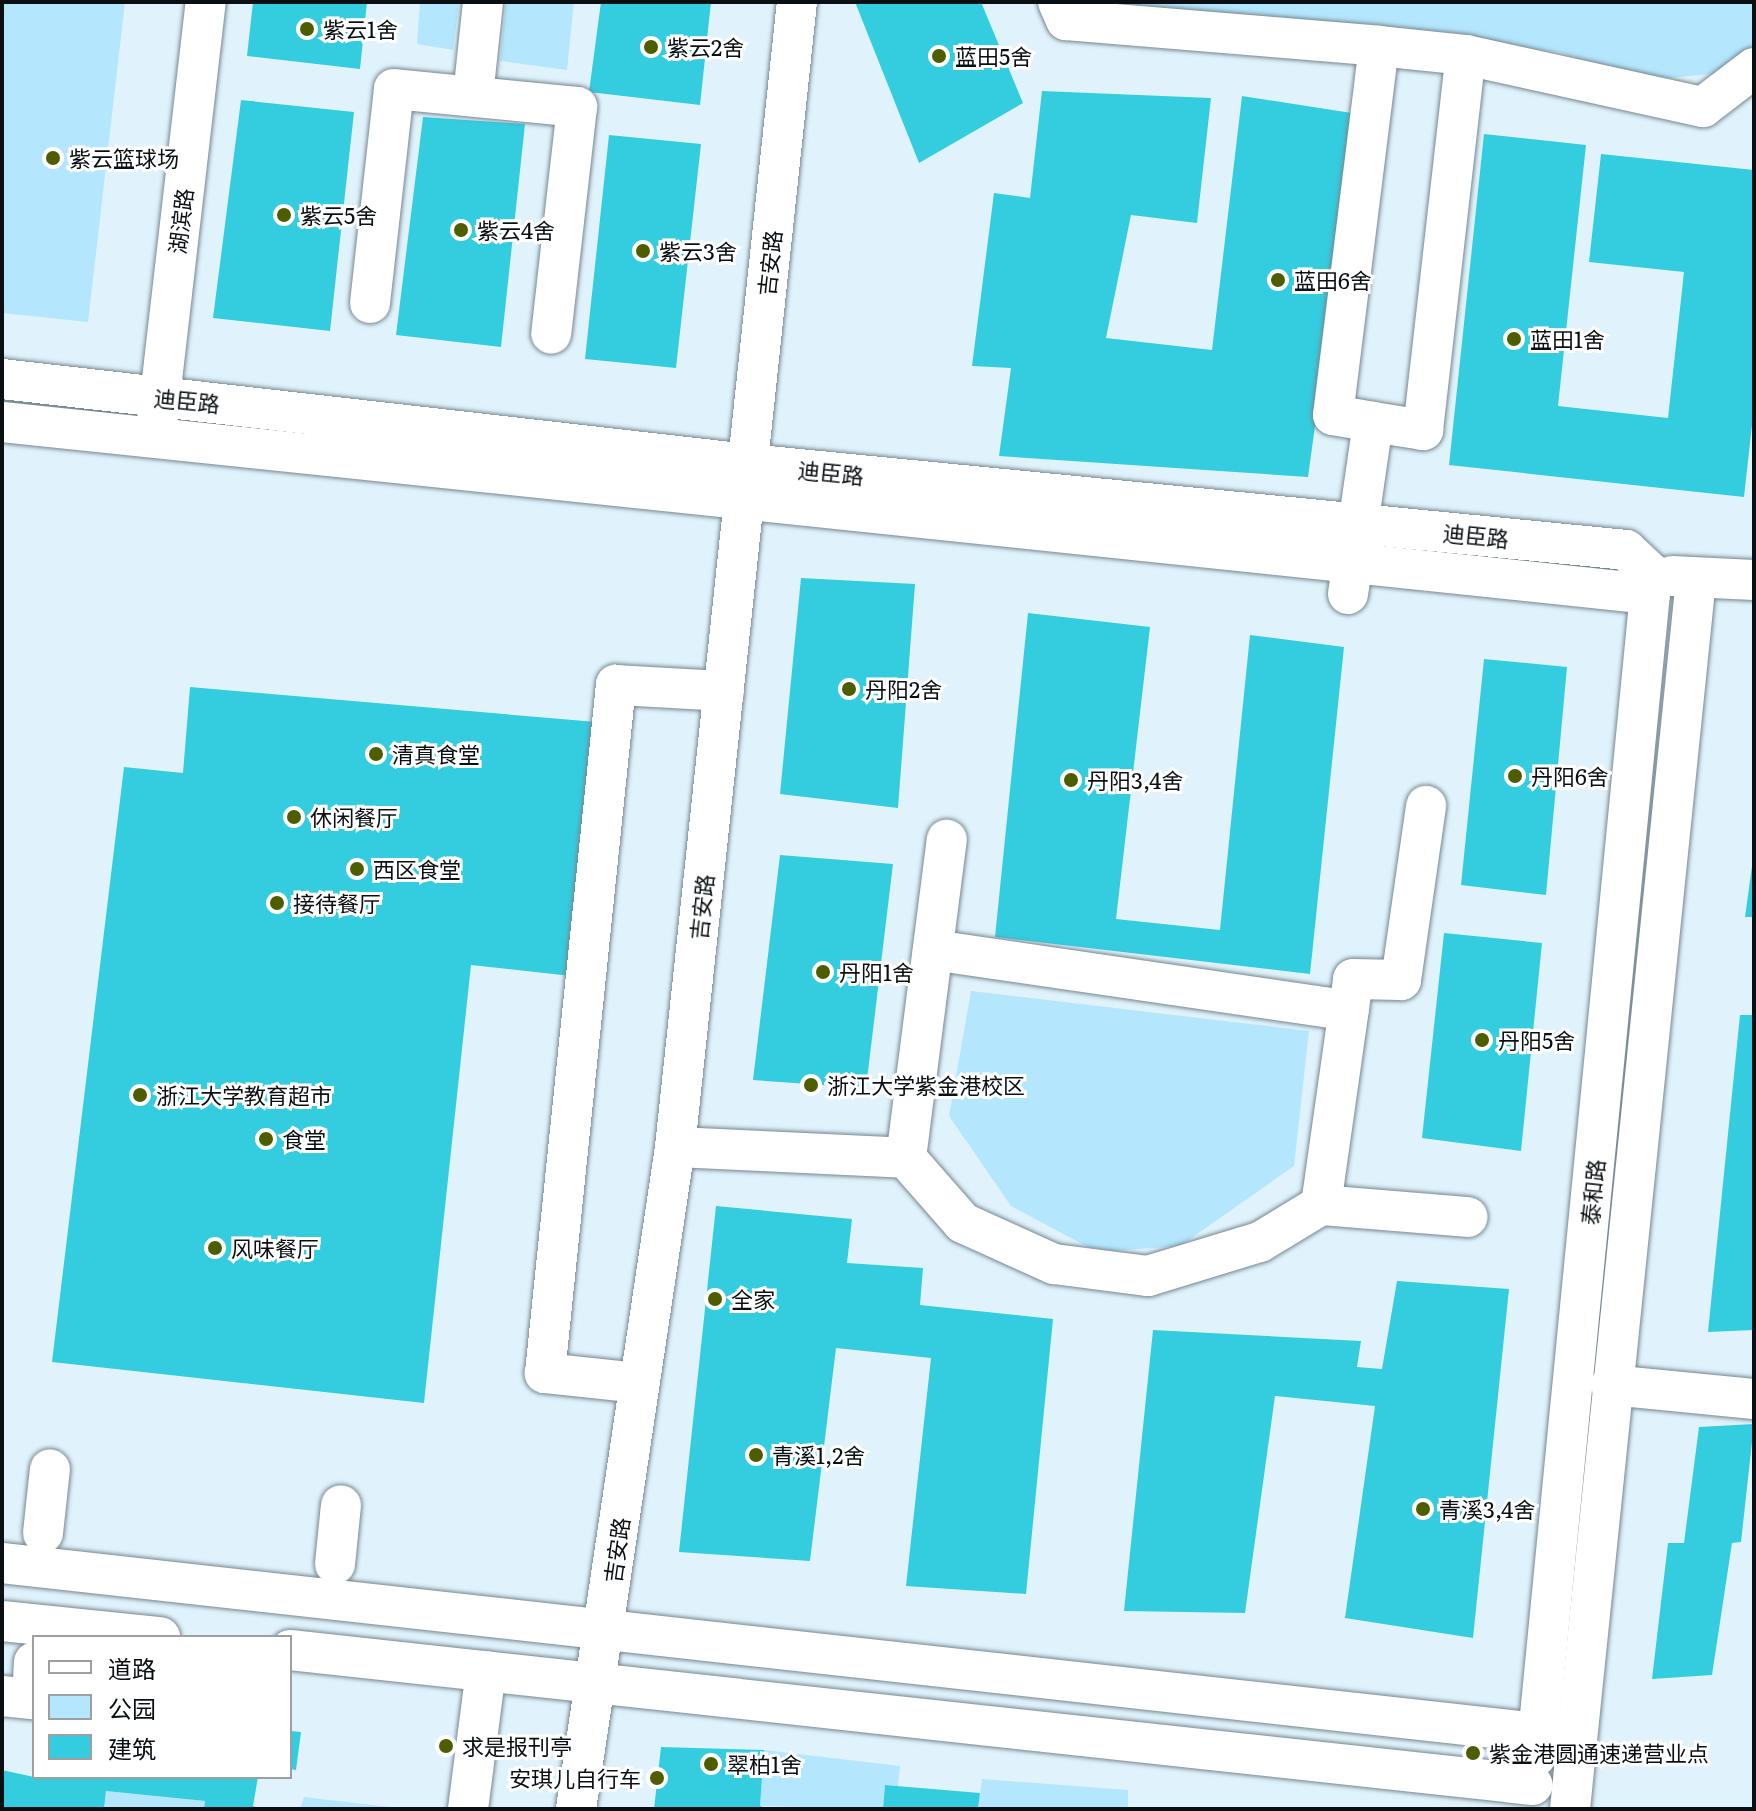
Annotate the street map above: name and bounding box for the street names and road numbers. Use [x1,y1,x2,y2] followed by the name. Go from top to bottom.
[163,187,197,255] street label: 湖滨路
[752,229,786,297] street label: 吉安路
[153,383,221,417] street label: 迪臣路
[797,455,865,489] street label: 迪臣路
[1442,518,1510,552] street label: 迪臣路
[684,873,718,941] street label: 吉安路
[1575,1158,1609,1226] street label: 泰和路
[598,1515,634,1585] street label: 吉安路

